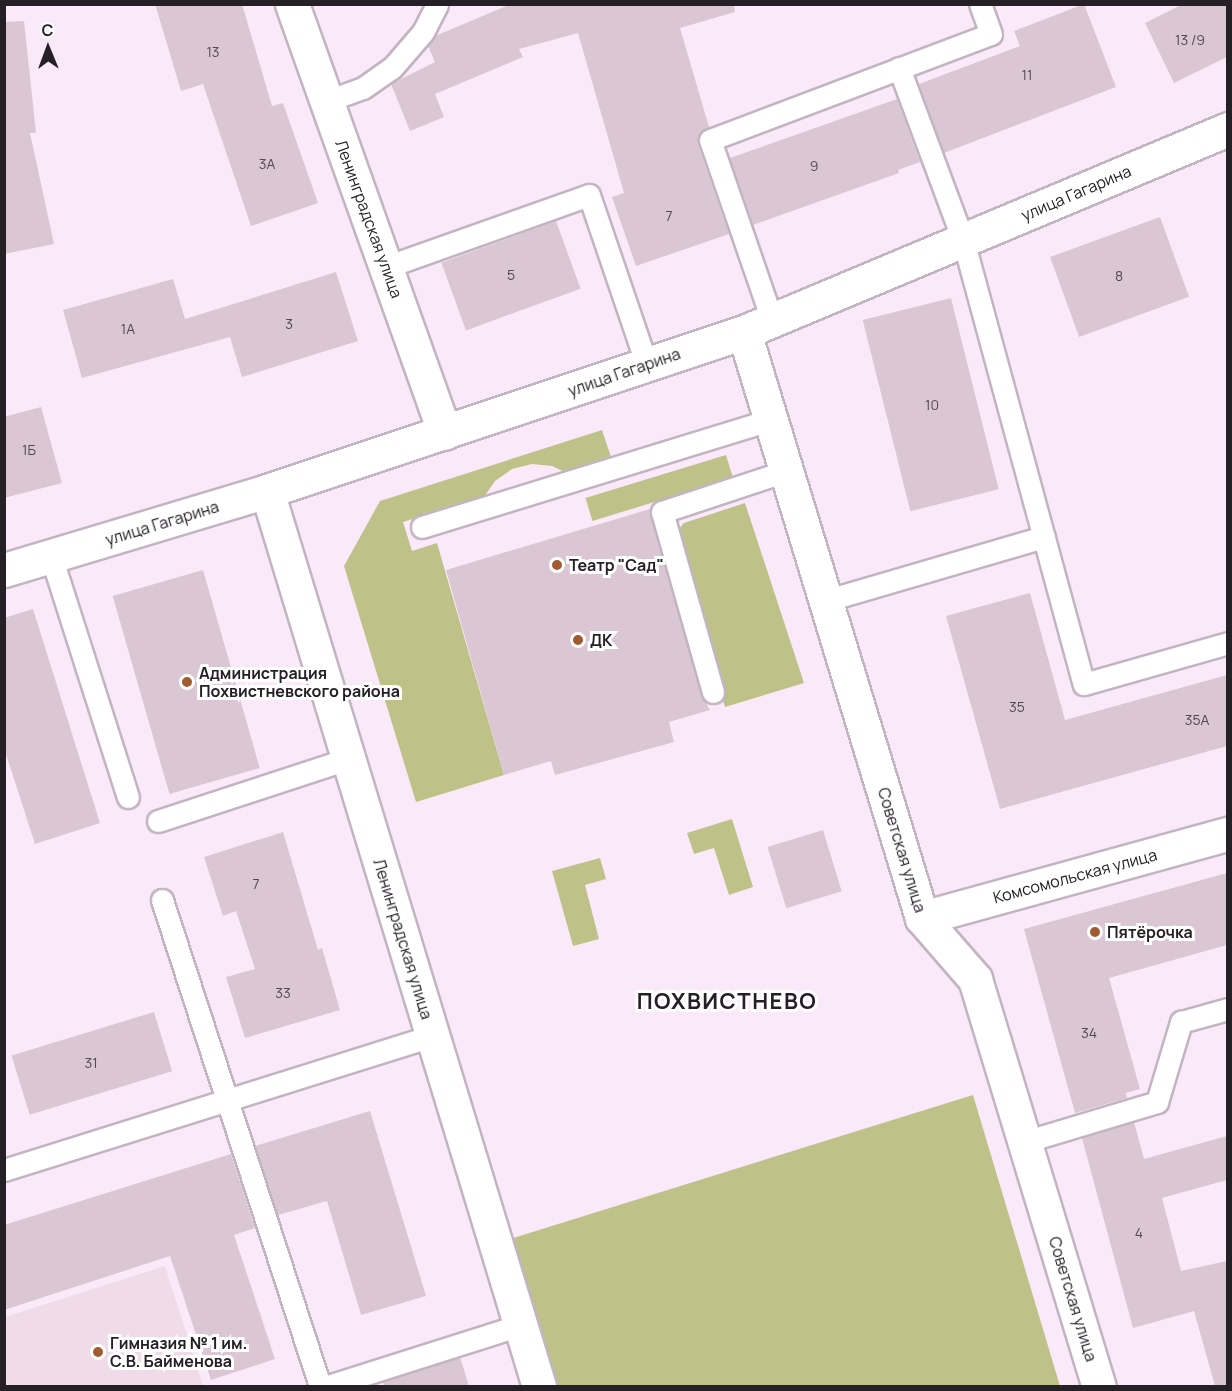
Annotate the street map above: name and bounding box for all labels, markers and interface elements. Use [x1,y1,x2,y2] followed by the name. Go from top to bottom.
[18,18,78,78] north arrow
[42,19,54,41] text: С
[1175,32,1205,48] house number: 13 /9
[206,44,220,60] house number: 13
[1022,67,1032,83] house number: 11
[331,137,407,301] street label: Ленинградская улица
[259,156,275,172] house number: 3А
[810,158,818,174] house number: 9
[1018,161,1134,225] street label: улица Гагарина
[665,208,673,224] house number: 7
[507,267,515,283] house number: 5
[1115,268,1123,284] house number: 8
[285,316,293,332] house number: 3
[121,321,135,337] house number: 1А
[565,344,683,400] street label: улица Гагарина
[925,397,939,413] house number: 10
[22,442,36,458] house number: 1Б
[103,497,221,549] street label: улица Гагарина
[569,555,664,575] place label: Театр "Сад"
[550,558,564,572] marker: Театр "Сад"
[590,630,612,650] place label: ДК
[571,633,585,647] marker: ДК
[199,663,400,701] place label: Администрация Похвистневского района
[180,675,194,689] marker: Администрация Похвистневского района
[1009,699,1025,715] house number: 35
[1185,712,1209,728] house number: 35А
[874,785,930,915] street label: Советская улица
[991,845,1159,907] street label: Комсомольская улица
[369,856,437,1022] street label: Ленинградская улица
[252,876,260,892] house number: 7
[1107,922,1193,942] place label: Пятёрочка
[1088,925,1102,939] marker: Пятёрочка
[275,985,291,1001] house number: 33
[637,989,817,1015] district label: ПОХВИСТНЕВО
[1081,1025,1097,1041] house number: 34
[84,1055,98,1071] house number: 31
[1135,1225,1143,1241] house number: 4
[1045,1234,1101,1364] street label: Советская улица
[110,1333,247,1371] place label: Гимназия № 1 им. С.В. Байменова
[91,1345,105,1359] marker: Гимназия № 1 им. С.В. Байменова

